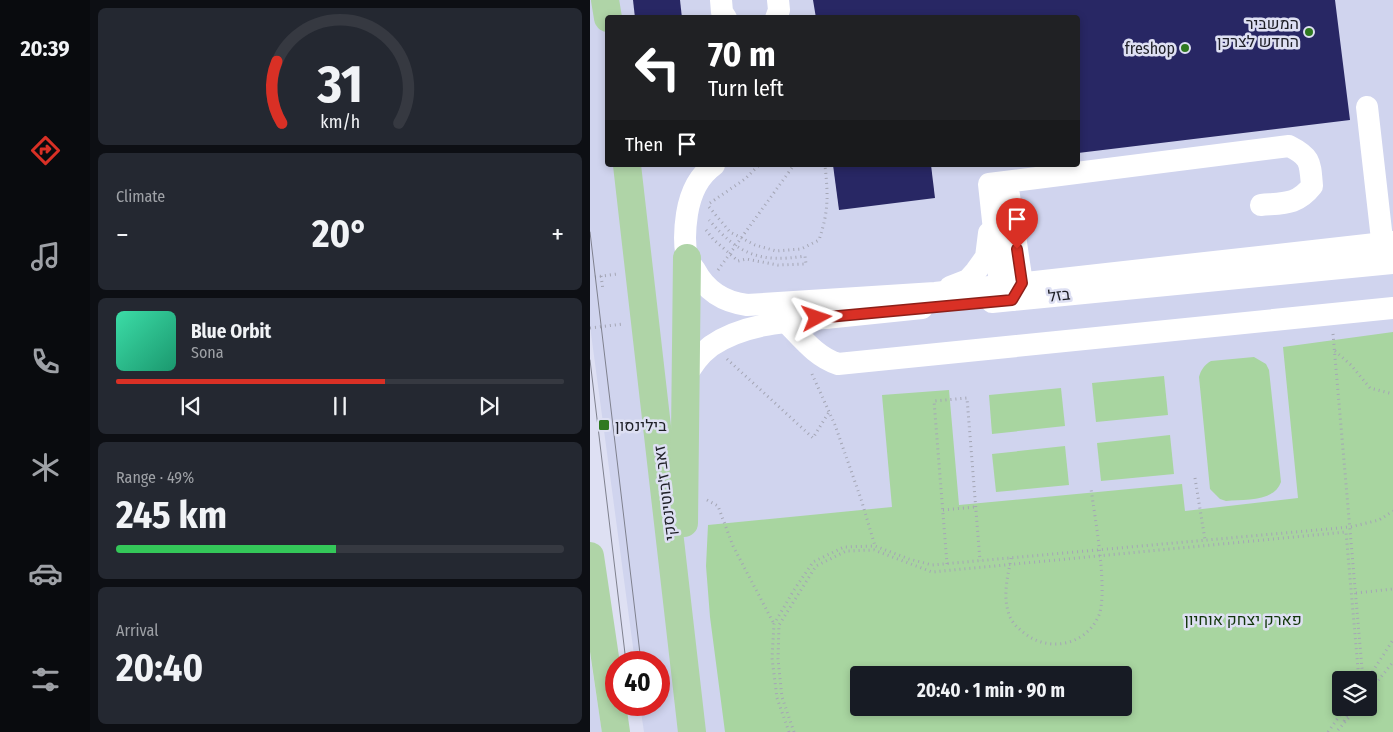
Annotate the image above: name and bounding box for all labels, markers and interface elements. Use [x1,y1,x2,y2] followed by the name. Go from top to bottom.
[1217,14,1299,51] place label: המשביר החדש לצרכן
[1303,26,1315,38] marker: המשביר החדש לצרכן
[708,33,776,75] text: 70 m
[20,35,70,62] text: 20:39
[625,35,690,100] icon: left
[1125,39,1175,58] place label: freshop
[1179,42,1191,54] marker: freshop
[316,53,363,116] text: 31
[708,75,784,102] text: Turn left
[320,111,360,133] text: km/h
[673,130,701,158] icon: arrive
[28,133,63,168] icon: directions
[625,133,663,156] text: Then
[116,187,165,206] text: Climate
[996,198,1038,249] pin
[1003,205,1031,233] icon: arrive
[312,211,368,257] text: 20°
[116,218,129,251] text: −
[551,218,564,251] text: +
[28,239,63,274] icon: music
[1047,284,1072,306] street label: בזל
[790,291,842,343] position arrow
[191,320,271,343] text: Blue Orbit
[191,343,224,362] text: Sona
[28,344,63,379] icon: phone
[177,392,205,420] icon: previous
[326,392,354,420] icon: pause
[475,392,503,420] icon: next
[615,416,667,435] place label: בילינסון
[597,418,611,432] marker: בילינסון
[650,444,680,542] street label: זאב ז'בוטינסקי
[28,450,63,485] icon: climate
[116,468,194,487] text: Range · 49%
[116,492,227,538] text: 245 km
[28,556,63,591] icon: car
[1184,610,1302,629] park label: פארק יצחק אוחיון
[116,621,158,640] text: Arrival
[116,645,203,691] text: 20:40
[605,651,670,716] speed limit sign: 40
[28,662,63,697] icon: filters
[1332,671,1377,716] map controls
[1332,671,1377,716] button: layers
[917,679,1065,702] text: 20:40 · 1 min · 90 m

